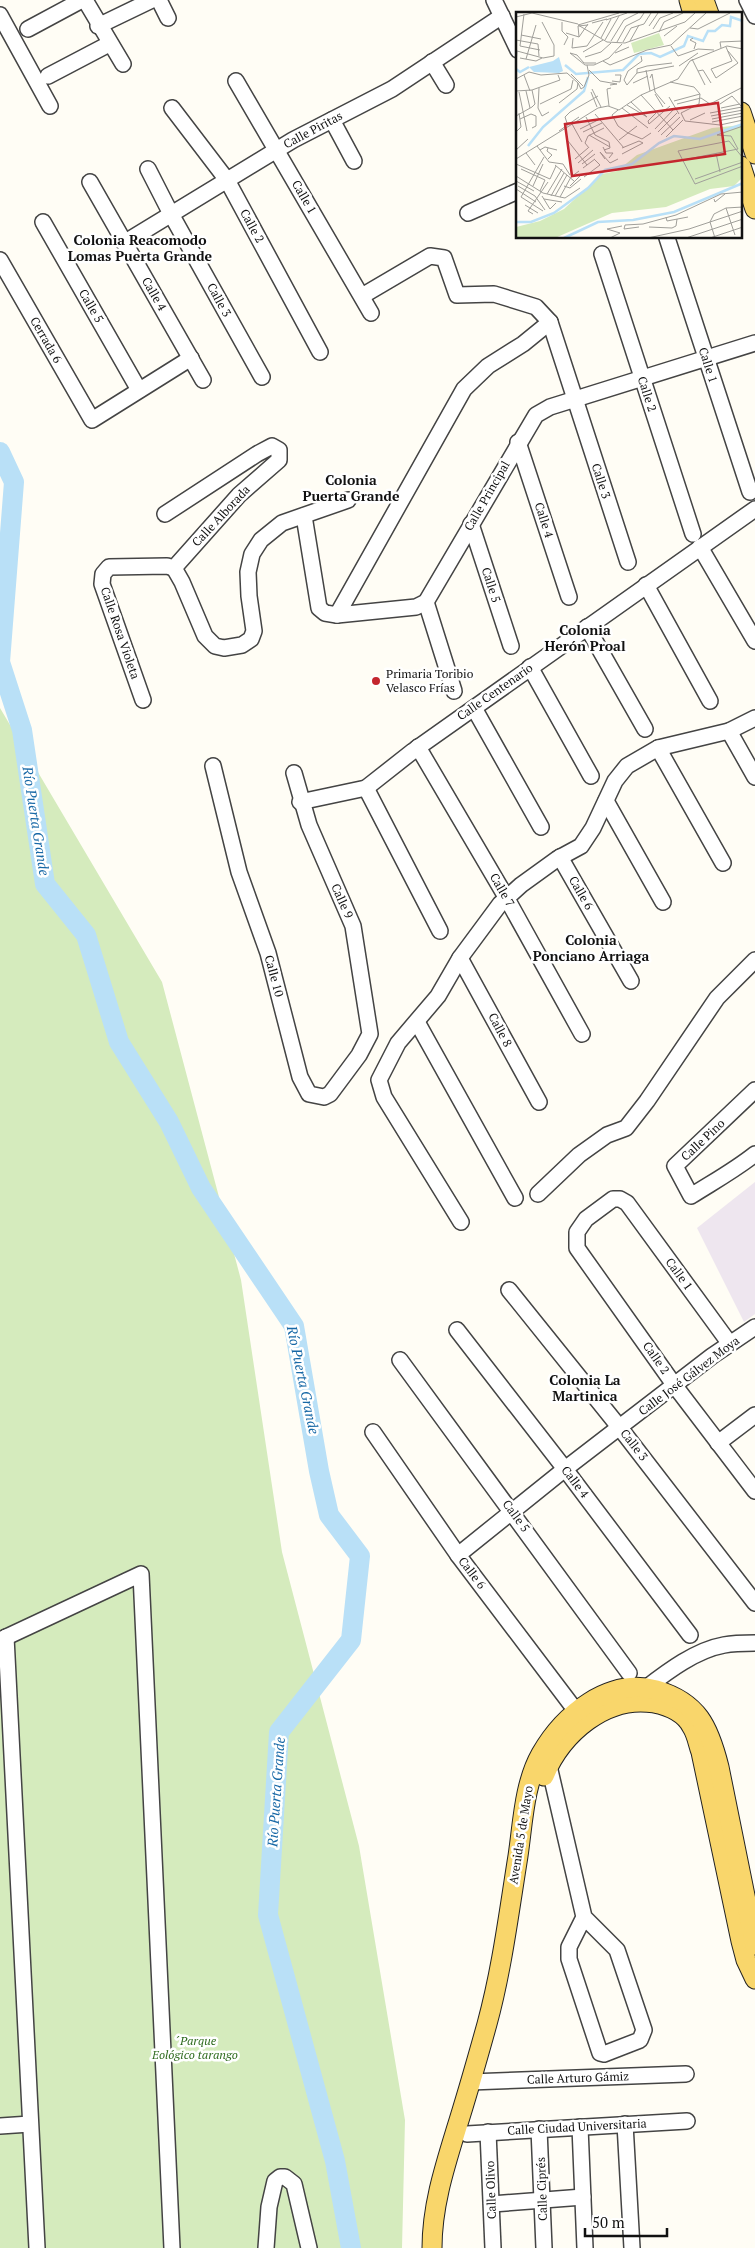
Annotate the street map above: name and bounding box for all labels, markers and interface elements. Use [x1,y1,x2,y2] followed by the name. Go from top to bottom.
[516,12,742,239] inset map
[281,108,345,151] street label: Calle Piritas
[289,177,320,216] street label: Calle 1
[237,206,268,245] street label: Calle 2
[68,230,213,265] district label: Colonia Reacomodo Lomas Puerta Grande
[139,274,170,314] street label: Calle 4
[204,280,235,319] street label: Calle 3
[76,286,107,325] street label: Calle 5
[27,314,66,366] street label: Cerrada 6
[696,345,721,384] street label: Calle 1
[635,374,660,413] street label: Calle 2
[461,458,513,533] street label: Calle Principal
[589,461,614,500] street label: Calle 3
[303,470,400,505] district label: Colonia Puerta Grande
[189,482,253,549] street label: Calle Alborada
[532,500,557,540] street label: Calle 4
[479,565,504,604] street label: Calle 5
[98,585,143,681] street label: Calle Rosa Violeta
[544,620,626,655] district label: Colonia Herón Proal
[454,660,536,723] street label: Calle Centenario
[386,666,474,695] place label: Primaria Toribio Velasco Frías
[370,675,382,687] marker: Primaria Toribio Velasco Frías
[18,764,55,878] water label: Río Puerta Grande
[487,870,518,909] street label: Calle 7
[566,873,597,913] street label: Calle 6
[328,881,357,920] street label: Calle 9
[533,930,649,965] district label: Colonia Ponciano Arriaga
[262,953,287,998] street label: Calle 10
[485,1010,516,1049] street label: Calle 8
[678,1115,728,1164] street label: Calle Pino
[663,1255,696,1293] street label: Calle 1
[283,1323,324,1436] water label: Río Puerta Grande
[635,1333,742,1418] street label: Calle José Gálvez Moya
[640,1339,673,1377] street label: Calle 2
[549,1370,621,1405] district label: Colonia La Martinica
[617,1426,652,1464] street label: Calle 3
[558,1463,593,1501] street label: Calle 4
[500,1497,533,1535] street label: Calle 5
[455,1554,490,1592] street label: Calle 6
[262,1736,289,1849] water label: Río Puerta Grande
[505,1784,536,1885] street label: Avenida 5 de Mayo
[151,2033,238,2062] park label: ´Parque Eológico tarango
[527,2068,629,2087] street label: Calle Arturo Gámiz
[507,2115,647,2138] street label: Calle Ciudad Universitaria
[533,2157,550,2221] street label: Calle Ciprés
[482,2160,499,2220] street label: Calle Olivo
[585,2206,668,2238] scale bar
[592,2212,625,2232] text: 50 m

